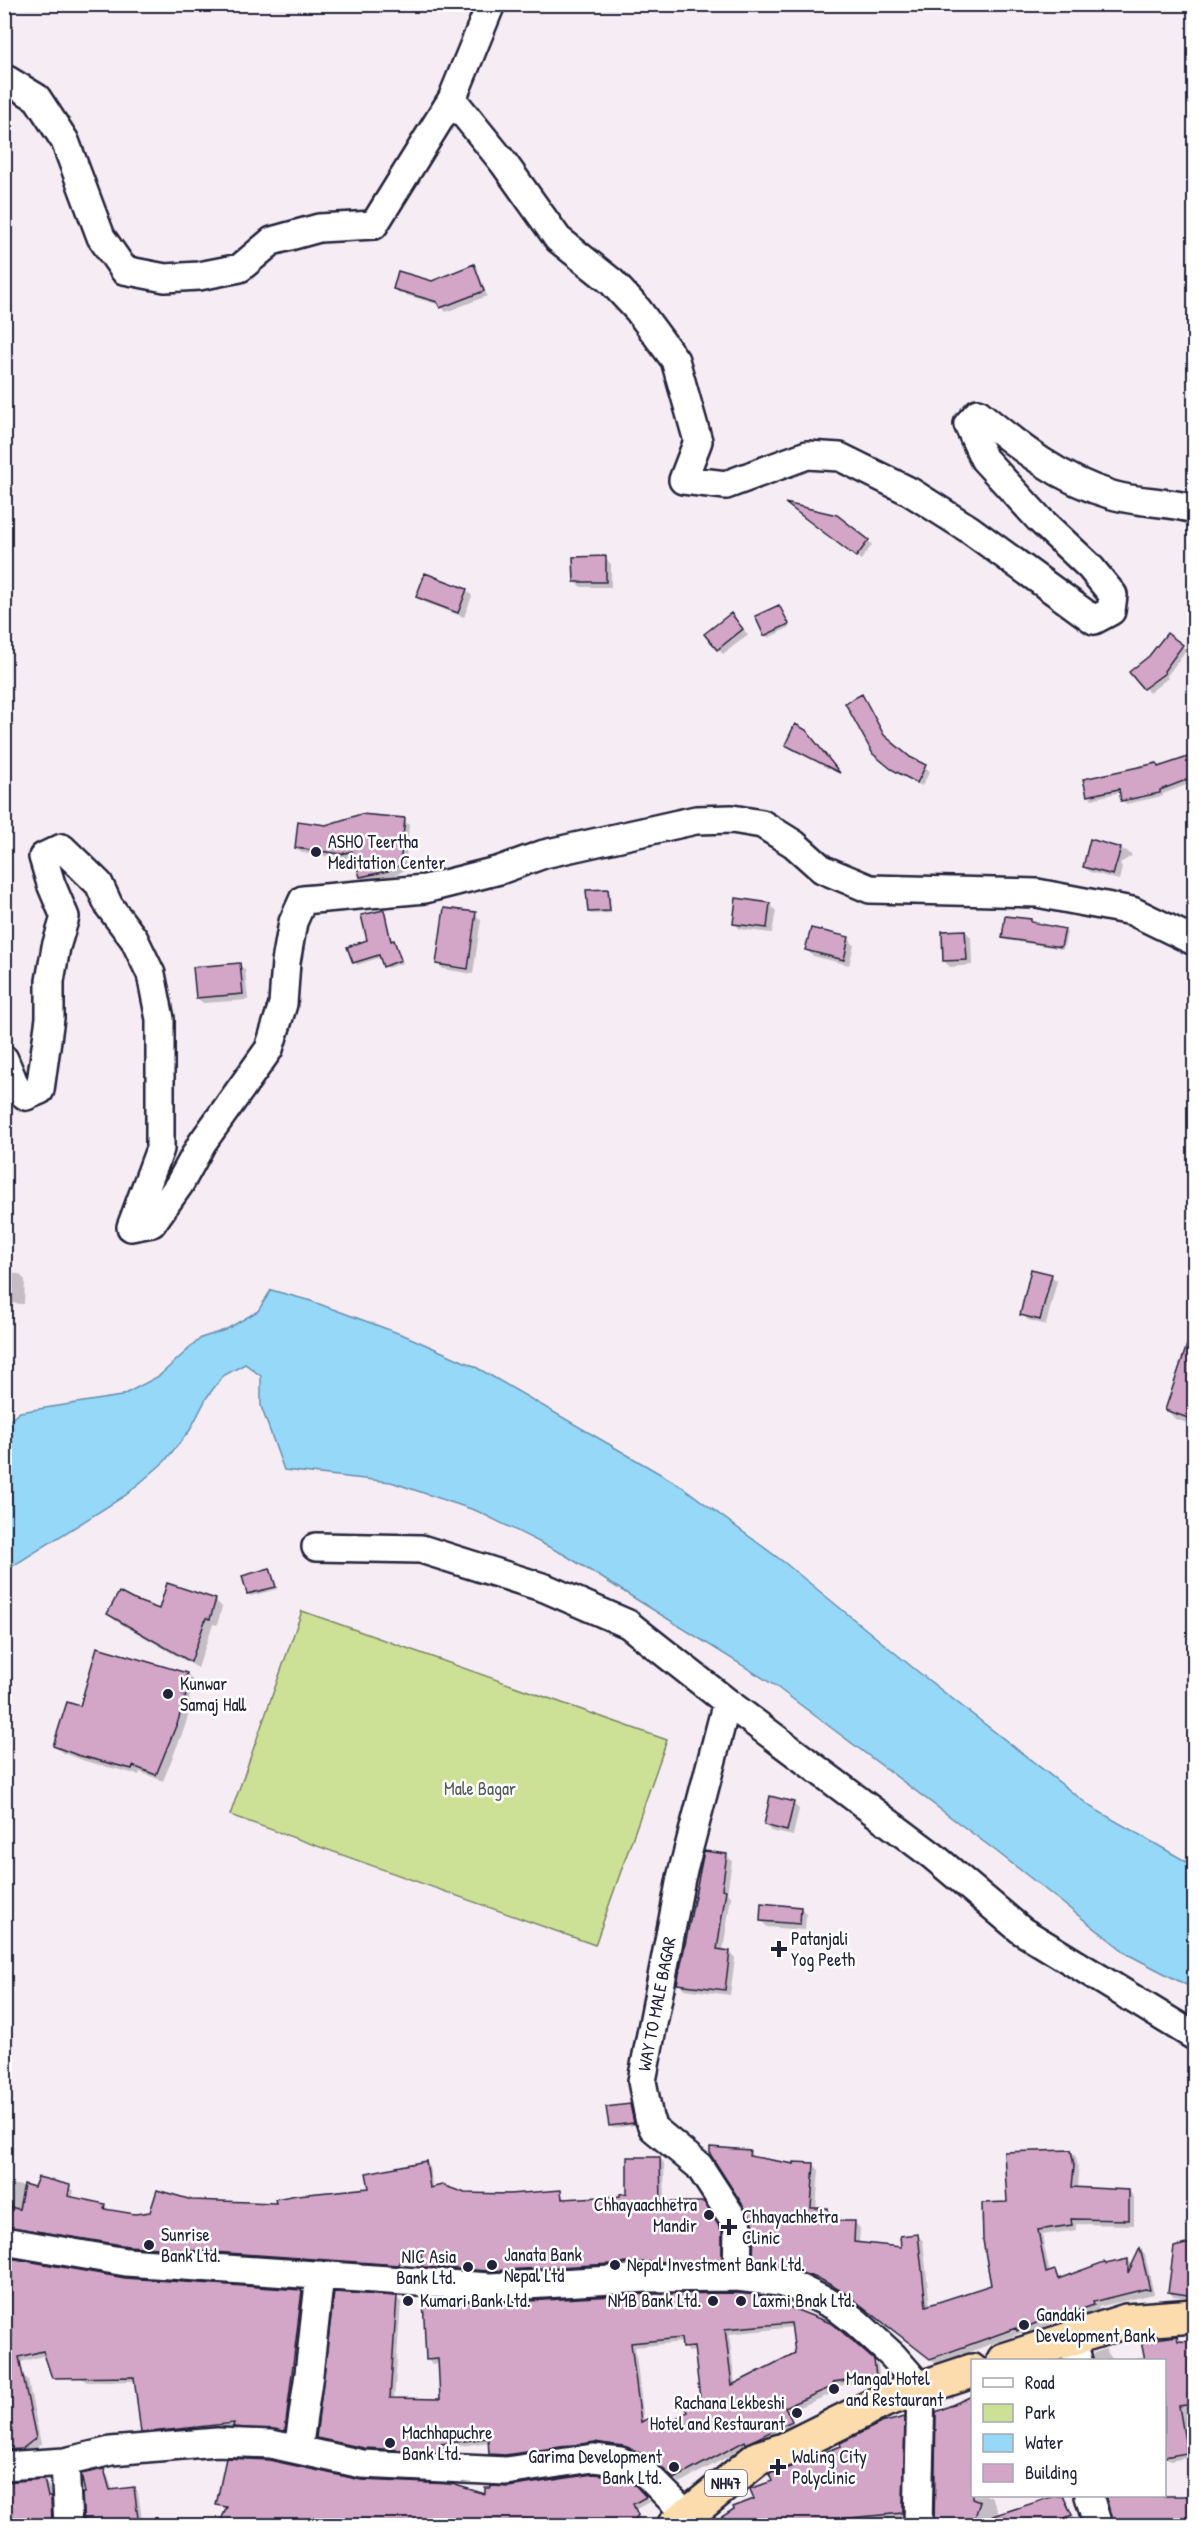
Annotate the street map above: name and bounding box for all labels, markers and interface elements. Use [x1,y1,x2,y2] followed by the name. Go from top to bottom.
[328,829,445,875] place label: ASHO Teertha Meditation Center
[309,845,323,859] marker: ASHO Teertha Meditation Center
[180,1671,246,1717] place label: Kunwar Samaj Hall
[161,1687,175,1701] marker: Kunwar Samaj Hall
[444,1776,516,1801] park label: Male Bagar
[791,1926,856,1972] place label: Patanjali Yog Peeth
[631,1935,682,2073] street label: WAY TO MALE BAGAR
[772,1942,786,1956] marker: Patanjali Yog Peeth
[594,2192,697,2238] place label: Chhayaachhetra Mandir
[742,2204,838,2250] place label: Chhayachhetra Clinic
[702,2208,716,2222] marker: Chhayaachhetra Mandir
[720,2218,738,2236] marker: Chhayachhetra Clinic
[161,2222,221,2268] place label: Sunrise Bank Ltd.
[142,2238,156,2252] marker: Sunrise Bank Ltd.
[504,2242,583,2288] place label: Janata Bank Nepal Ltd
[396,2244,456,2290] place label: NIC Asia Bank Ltd.
[627,2252,805,2277] place label: Nepal Investment Bank Ltd.
[485,2258,499,2272] marker: Janata Bank Nepal Ltd
[608,2258,622,2272] marker: Nepal Investment Bank Ltd.
[461,2260,475,2274] marker: NIC Asia Bank Ltd.
[420,2288,531,2313] place label: Kumari Bank Ltd.
[608,2288,701,2313] place label: NMB Bank Ltd.
[753,2288,855,2313] place label: Laxmi Bnak Ltd.
[401,2294,415,2308] marker: Kumari Bank Ltd.
[706,2294,720,2308] marker: NMB Bank Ltd.
[734,2294,748,2308] marker: Laxmi Bnak Ltd.
[1036,2302,1156,2348] place label: Gandaki Development Bank
[1017,2318,1031,2332] marker: Gandaki Development Bank
[971,2359,1166,2497] legend
[846,2366,944,2412] place label: Mangal Hotel and Restaurant
[1025,2370,1055,2395] text: Road
[827,2382,841,2396] marker: Mangal Hotel and Restaurant
[650,2390,786,2436] place label: Rachana Lekbeshi Hotel and Restaurant
[1025,2400,1056,2425] text: Park
[790,2406,804,2420] marker: Rachana Lekbeshi Hotel and Restaurant
[402,2420,492,2466] place label: Machhapuchre Bank Ltd.
[1025,2430,1063,2455] text: Water
[383,2436,397,2450] marker: Machhapuchre Bank Ltd.
[528,2444,663,2490] place label: Garima Development Bank Ltd.
[792,2444,867,2490] place label: Waling City Polyclinic
[769,2458,787,2476] marker: Waling City Polyclinic
[667,2460,681,2474] marker: Garima Development Bank Ltd.
[1025,2460,1077,2485] text: Building
[705,2470,747,2496] road number: NH47

